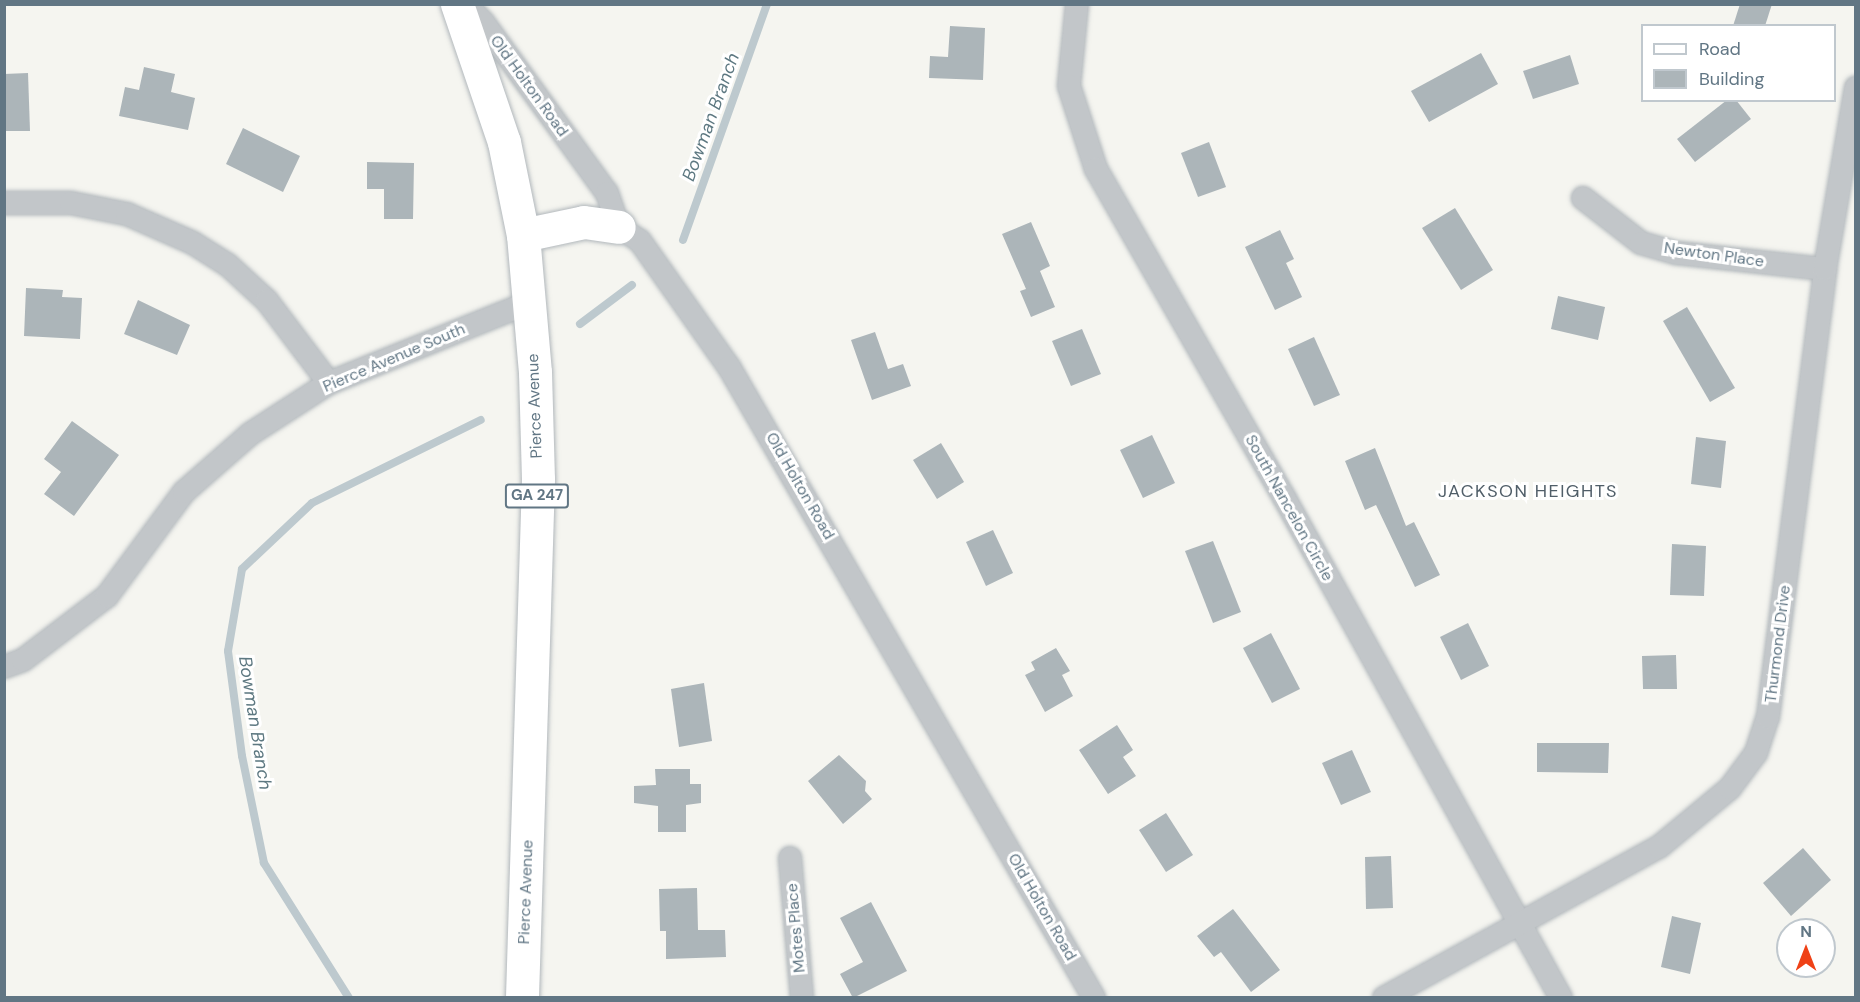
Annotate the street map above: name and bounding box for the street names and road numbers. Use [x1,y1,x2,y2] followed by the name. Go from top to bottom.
[486,32,572,140] street label: Old Holton Road
[1663,238,1765,272] street label: Newton Place
[320,319,468,397] street label: Pierce Avenue South
[524,353,546,459] street label: Pierce Avenue
[762,429,838,543] street label: Old Holton Road
[1241,432,1337,584] street label: South Nancelon Circle
[504,484,570,508] road number: GA 247
[1761,584,1795,704] street label: Thurmond Drive
[515,839,537,945] street label: Pierce Avenue
[1004,850,1080,964] street label: Old Holton Road
[783,882,809,974] street label: Motes Place

